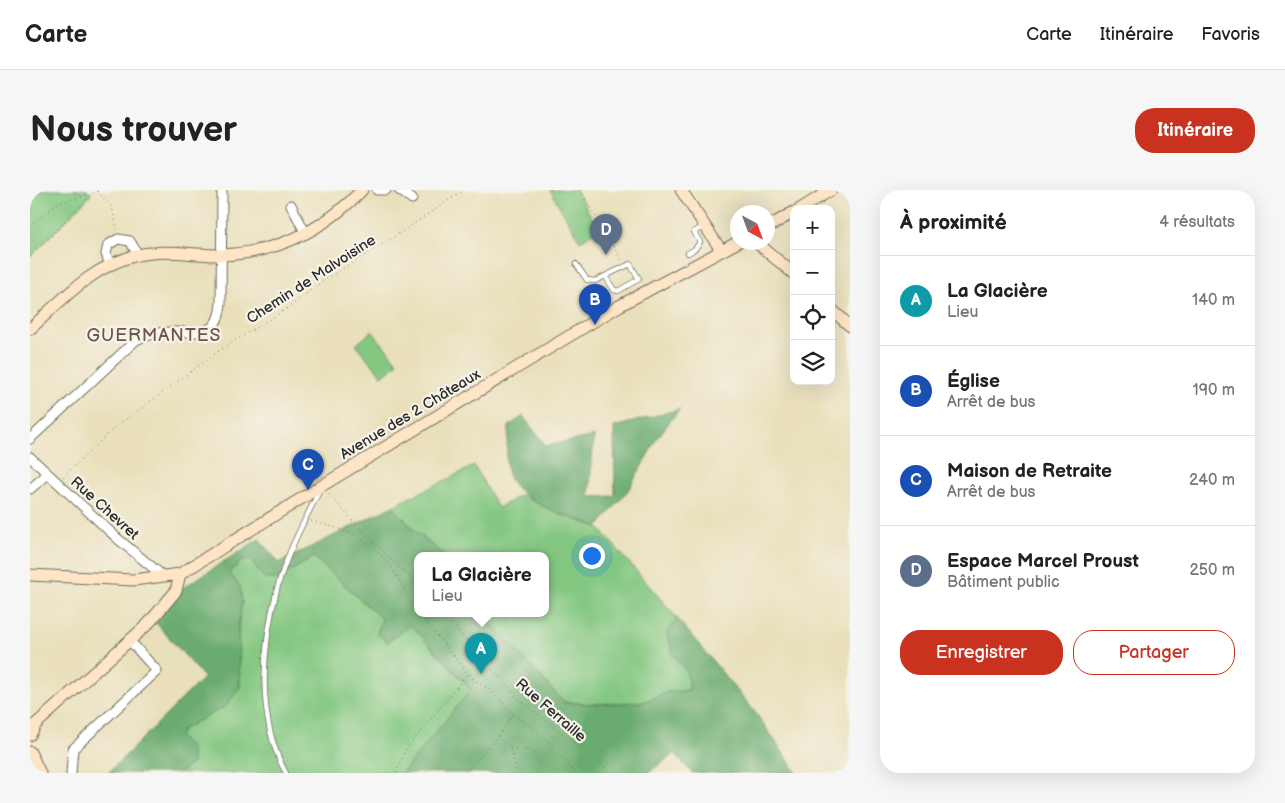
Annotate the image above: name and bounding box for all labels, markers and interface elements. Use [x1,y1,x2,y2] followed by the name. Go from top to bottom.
[25,20,87,49] text: Carte
[1026,24,1072,45] text: Carte
[1100,24,1173,45] text: Itinéraire
[1201,24,1260,45] text: Favoris
[1135,108,1255,153] button: Itinéraire
[30,109,237,152] text: Nous trouver
[730,205,775,250] north arrow
[790,205,835,385] map controls
[790,205,835,250] button: +
[900,210,1007,235] text: À proximité
[1159,213,1235,232] text: 4 résultats
[590,214,622,255] pin: D
[243,231,379,328] street label: Chemin de Malvoisine
[790,250,835,295] button: −
[947,280,1048,303] text: La Glacière
[579,284,611,325] pin: B
[911,291,921,310] text: A
[1192,291,1235,310] text: 140 m
[790,295,835,340] button: locate
[947,303,978,322] text: Lieu
[87,325,221,346] district label: GUERMANTES
[790,340,835,385] button: layers
[337,365,484,464] street label: Avenue des 2 Châteaux
[947,370,1000,393] text: Église
[910,381,922,400] text: B
[1193,381,1235,400] text: 190 m
[947,393,1036,412] text: Arrêt de bus
[292,449,324,490] pin: C
[947,460,1112,483] text: Maison de Retraite
[910,471,922,490] text: C
[1189,471,1235,490] text: 240 m
[67,473,143,544] street label: Rue Chevret
[947,483,1036,502] text: Arrêt de bus
[579,543,605,569] your location
[947,550,1139,573] text: Espace Marcel Proust
[414,552,549,617] popup
[910,561,922,580] text: D
[1189,561,1235,580] text: 250 m
[431,564,532,587] text: La Glacière
[947,573,1060,592] text: Bâtiment public
[431,587,463,606] text: Lieu
[900,630,1063,675] button: Enregistrer
[1073,630,1235,675] button: Partager
[465,633,497,674] pin: A
[511,675,590,746] street label: Rue Ferraille

